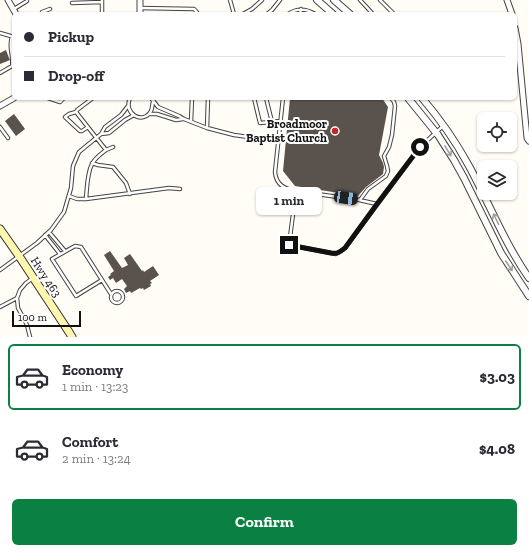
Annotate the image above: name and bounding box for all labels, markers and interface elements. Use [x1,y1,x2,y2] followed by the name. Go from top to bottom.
[48,28,94,46] text: Pickup
[48,67,104,85] text: Drop-off
[477,112,517,200] map controls
[477,112,517,152] button: locate
[246,117,328,145] place label: Broadmoor Baptist Church
[330,126,340,136] marker: Broadmoor Baptist Church
[411,138,429,156] route start
[444,145,452,156] one-way arrow
[477,160,517,200] button: layers
[256,187,322,215] callout: 1 min
[333,190,359,206] car
[274,193,304,208] text: 1 min
[492,214,499,226] one-way arrow
[280,236,298,254] route end
[28,254,64,300] street label: Hwy 463
[505,260,513,271] one-way arrow
[12,309,81,328] scale bar
[18,311,47,324] text: 100 m
[14,359,50,395] icon: car
[62,361,123,379] text: Economy
[480,368,515,386] text: $3.03
[62,379,128,394] text: 1 min · 13:23
[14,431,50,467] icon: car
[62,433,118,451] text: Comfort
[479,440,515,458] text: $4.08
[62,451,131,466] text: 2 min · 13:24
[12,499,517,545] button: Confirm

